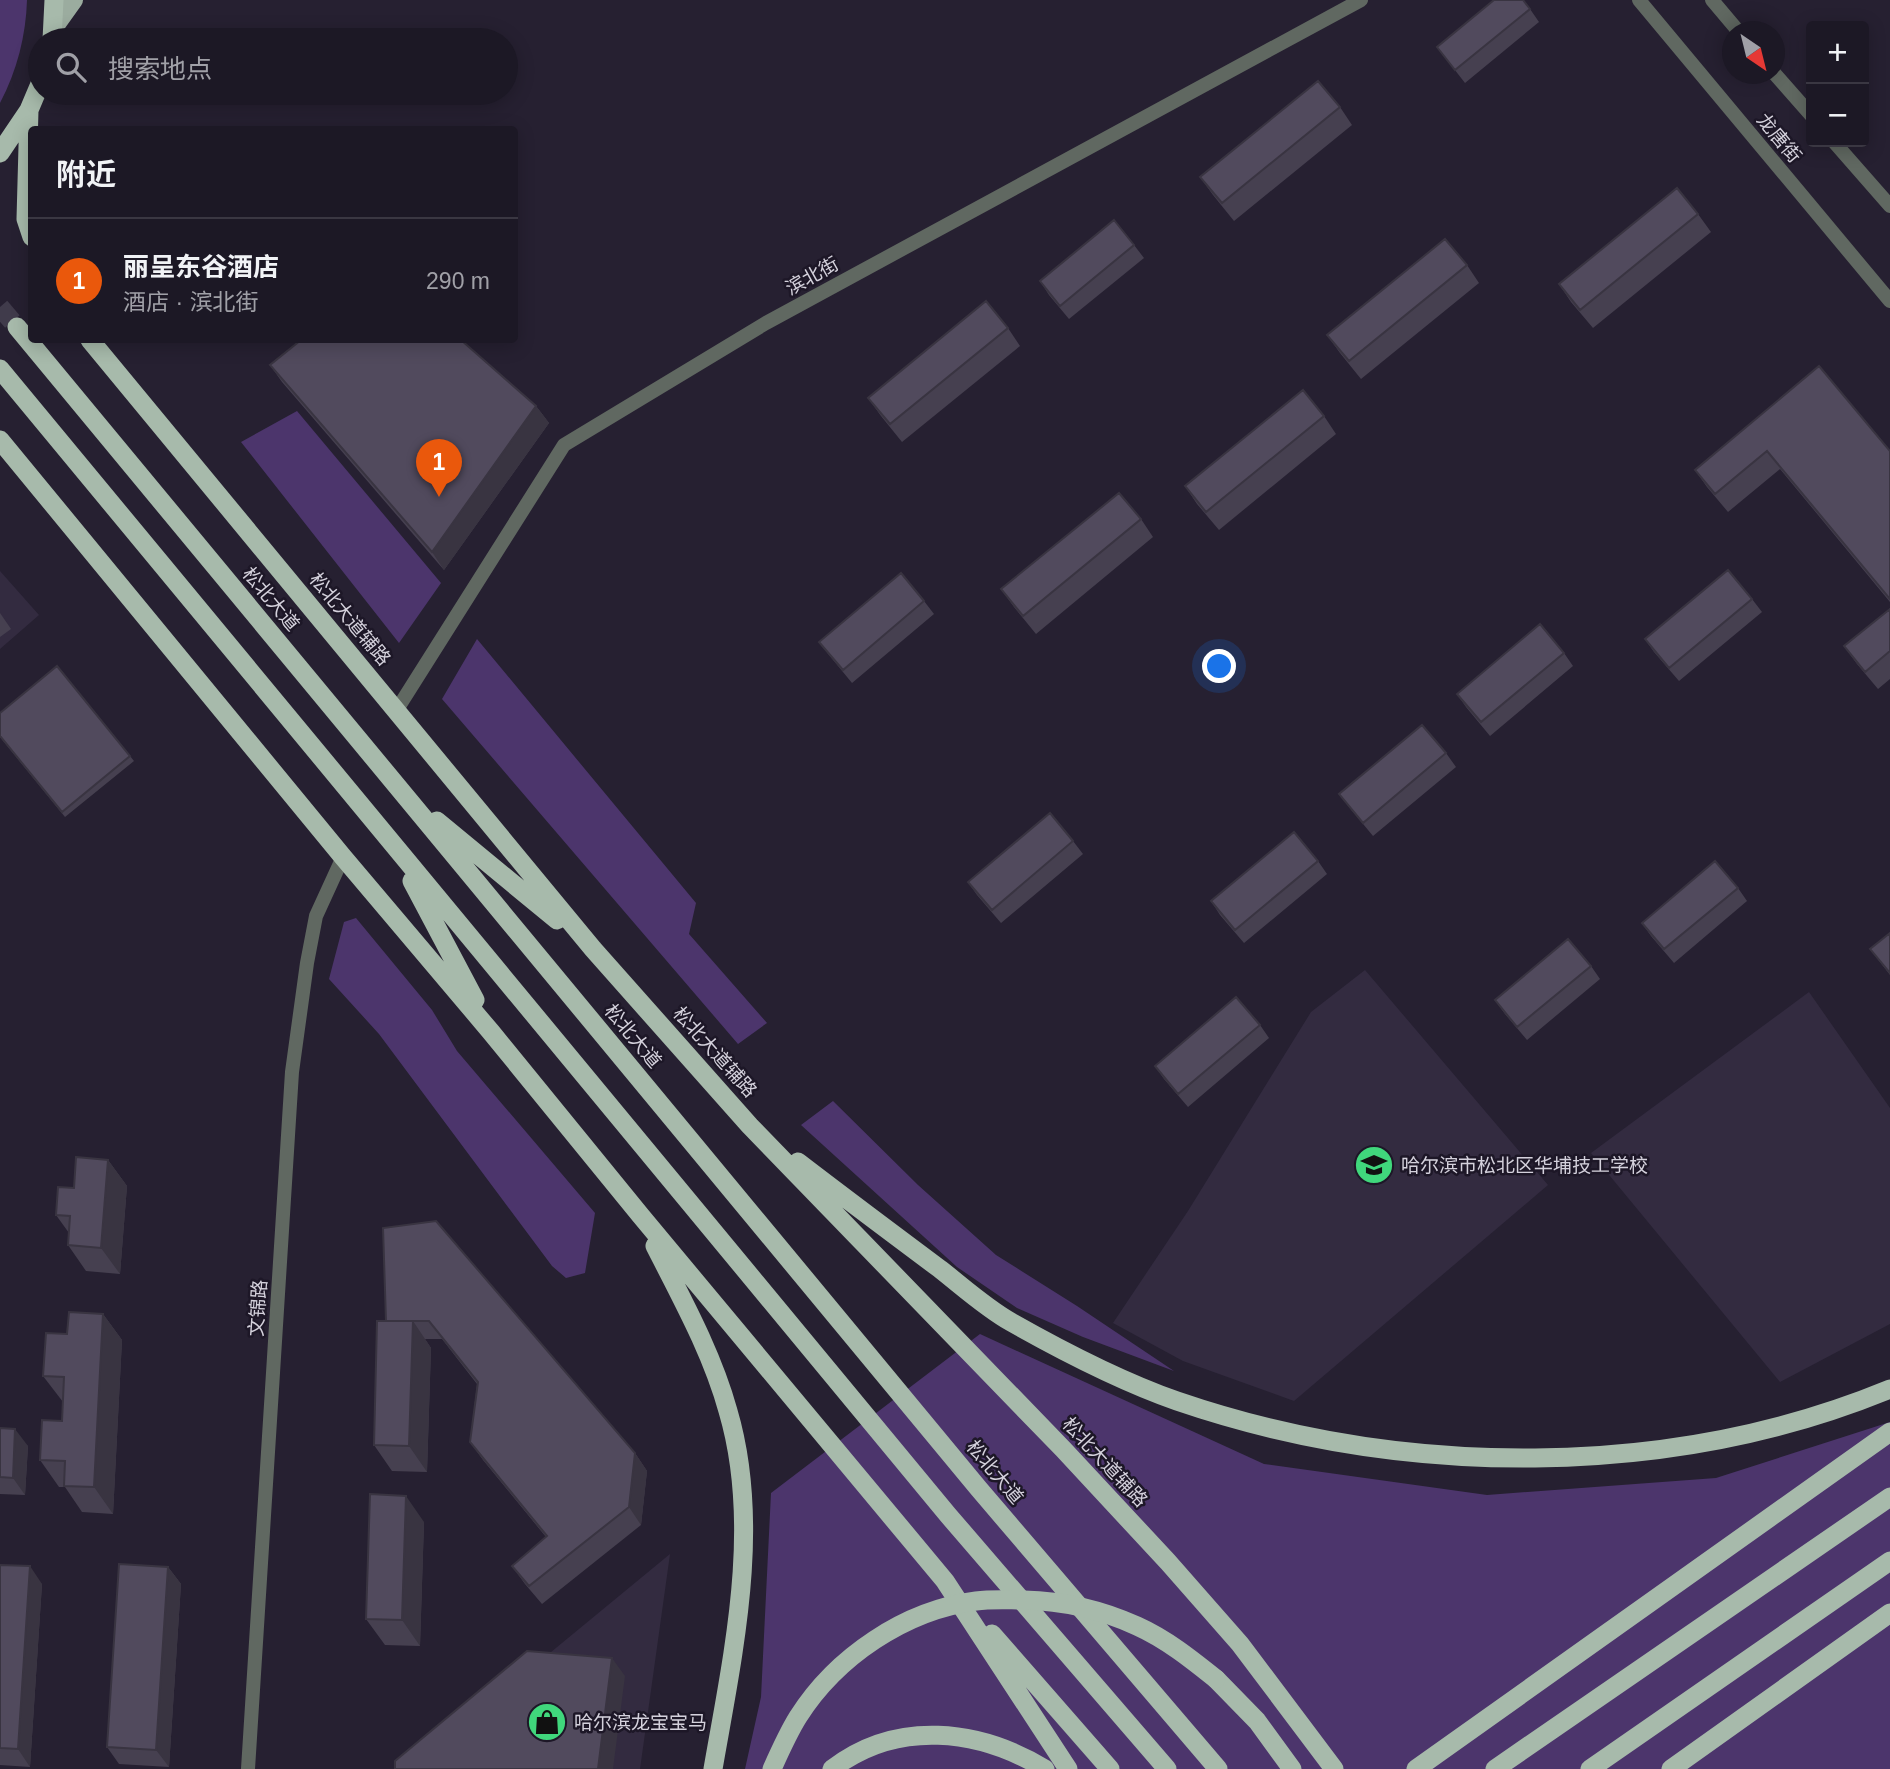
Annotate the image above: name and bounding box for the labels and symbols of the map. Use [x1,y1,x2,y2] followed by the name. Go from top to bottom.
[1722,21,1785,84] north arrow
[1753,109,1805,167] street label: 龙唐街
[782,253,842,299] street label: 滨北街
[416,439,462,497] pin: 1
[239,563,303,635] street label: 松北大道
[305,569,395,669] street label: 松北大道辅路
[1202,649,1236,683] your location
[601,1000,665,1072] street label: 松北大道
[669,1003,761,1101] street label: 松北大道辅路
[1353,1144,1395,1186] school or university icon: 哈尔滨市松北区华埔技工学校
[1401,1155,1648,1176] place label: 哈尔滨市松北区华埔技工学校
[246,1279,270,1337] street label: 文锦路
[1058,1413,1152,1511] street label: 松北大道辅路
[963,1436,1027,1508] street label: 松北大道
[526,1701,568,1743] shop icon: 哈尔滨龙宝宝马
[574,1712,707,1733] place label: 哈尔滨龙宝宝马

